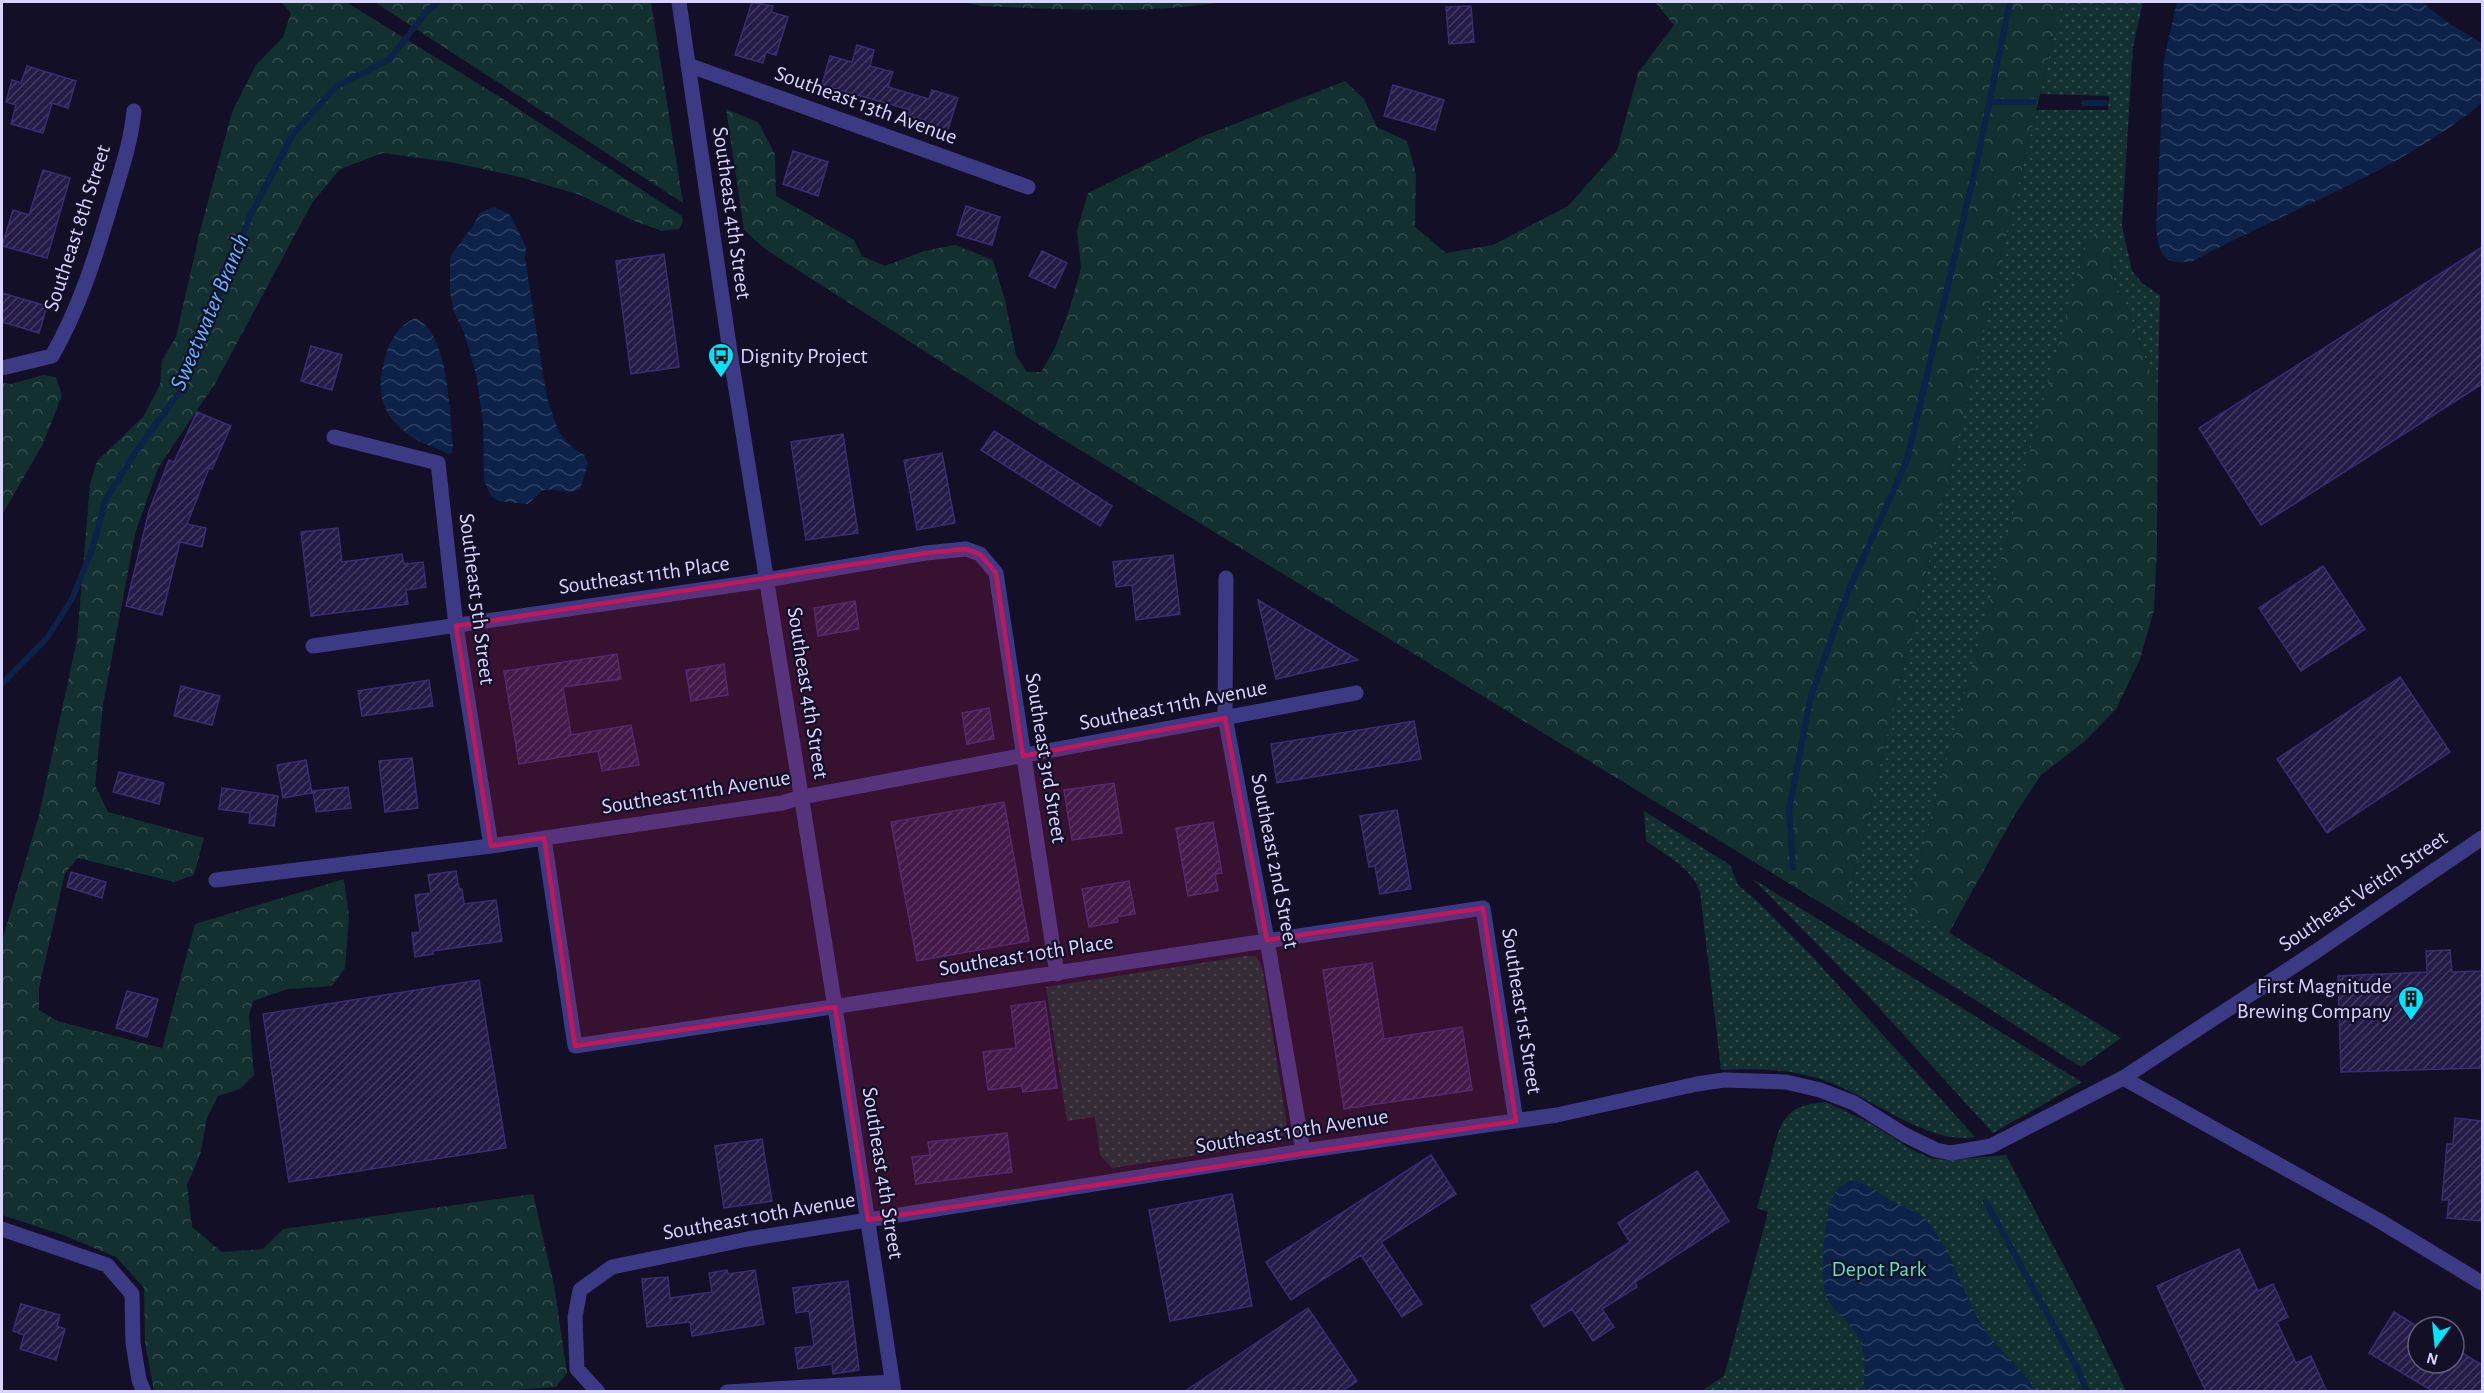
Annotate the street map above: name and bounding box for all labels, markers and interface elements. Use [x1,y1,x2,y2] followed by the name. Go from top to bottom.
[772,62,960,148] street label: Southeast 13th Avenue
[709,125,755,301] street label: Southeast 4th Street
[40,142,114,314] street label: Southeast 8th Street
[166,230,254,394] water label: Sweetwater Branch
[706,341,736,379] bus stop icon: Dignity Project
[740,345,867,367] place label: Dignity Project
[456,512,498,686] street label: Southeast 5th Street
[557,552,731,598] street label: Southeast 11th Place
[784,605,832,781] street label: Southeast 4th Street
[1022,671,1070,845] street label: Southeast 3rd Street
[1077,676,1269,734] street label: Southeast 11th Avenue
[600,766,792,818] street label: Southeast 11th Avenue
[1247,772,1303,950] street label: Southeast 2nd Street
[2275,826,2451,956] street label: Southeast Veitch Street
[1498,926,1546,1096] street label: Southeast 1st Street
[937,930,1115,980] street label: Southeast 10th Place
[2237,975,2393,1022] place label: First Magnitude Brewing Company
[2396,984,2426,1022] building icon: First Magnitude Brewing Company
[859,1085,907,1261] street label: Southeast 4th Street
[1194,1105,1390,1157] street label: Southeast 10th Avenue
[661,1188,857,1244] street label: Southeast 10th Avenue
[1832,1258,1926,1280] park label: Depot Park
[2406,1315,2466,1375] north arrow
[2425,1349,2440,1368] text: N

